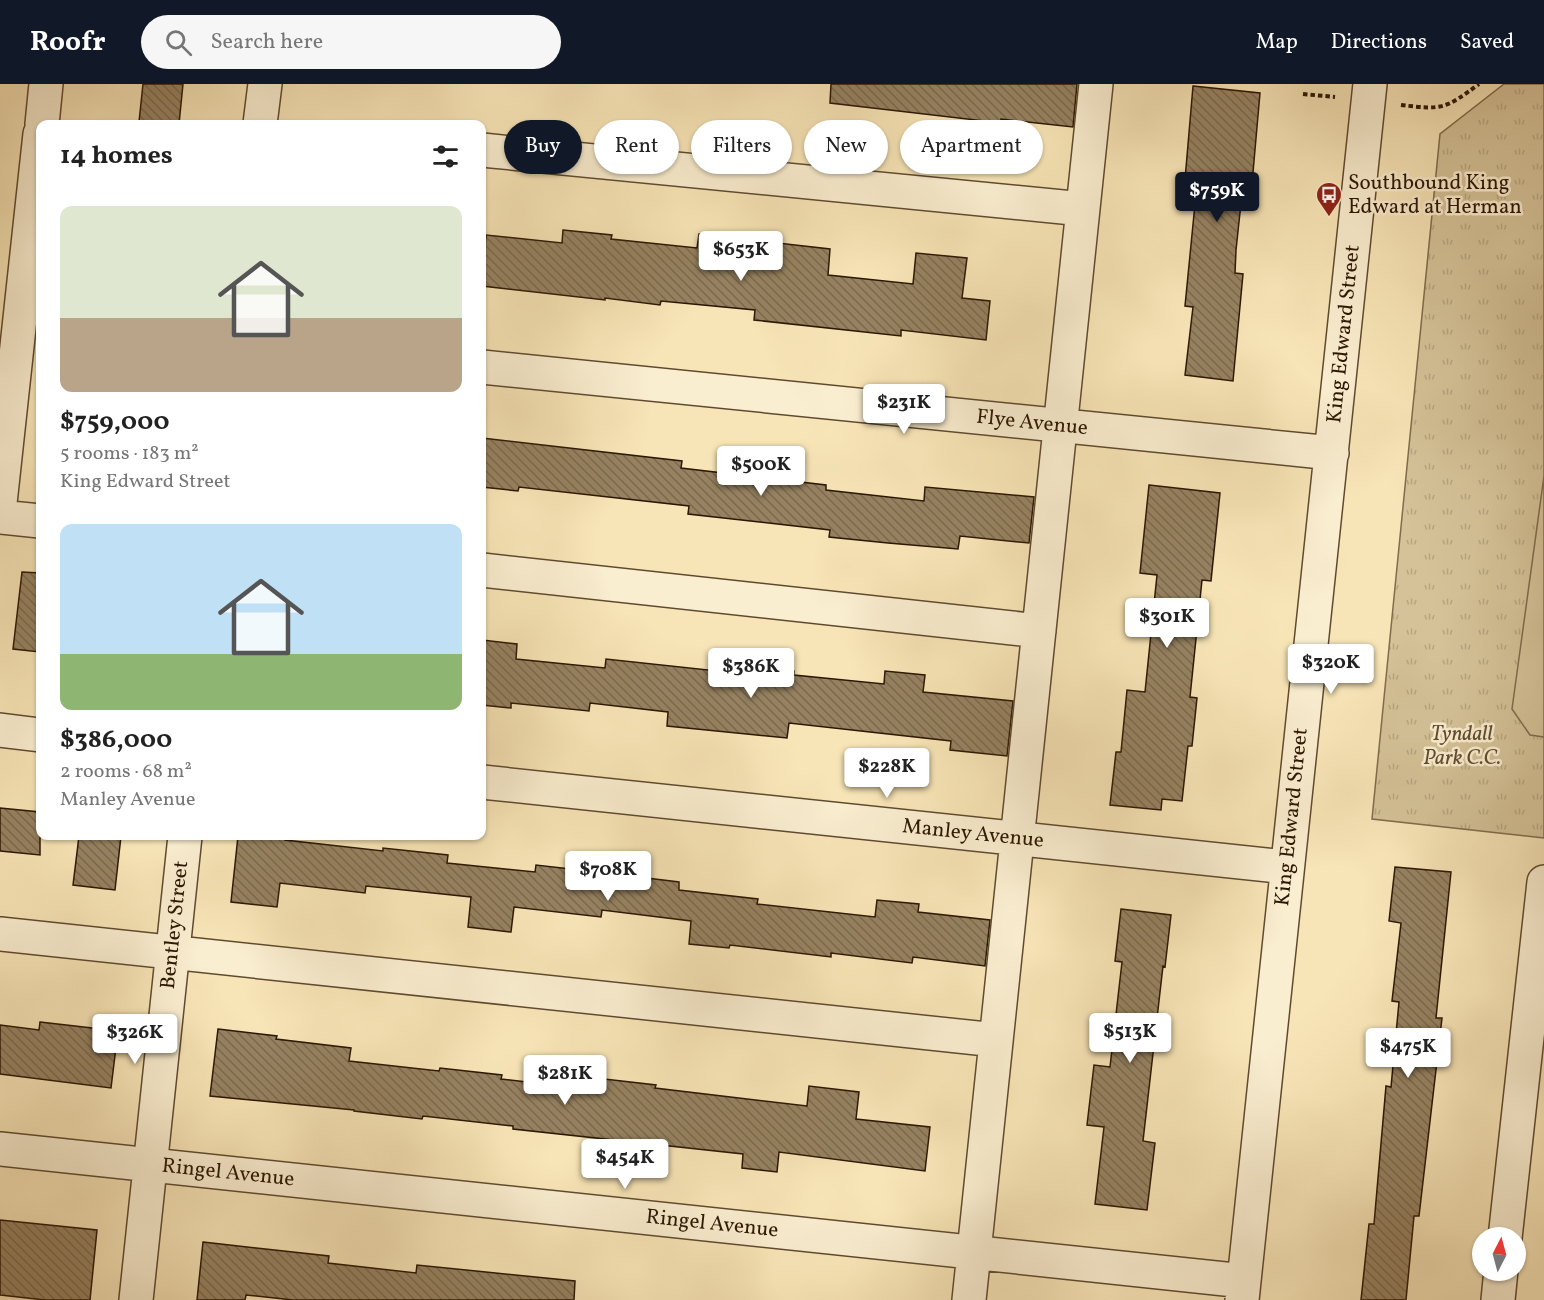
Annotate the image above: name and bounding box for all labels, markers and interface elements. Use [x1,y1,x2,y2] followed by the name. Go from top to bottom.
[141,15,561,69] search box
[30,23,105,62] text: Roofr
[162,26,195,59] icon: search
[210,27,323,58] text: Search here
[1256,28,1298,57] text: Map
[1331,28,1427,57] text: Directions
[1460,28,1514,57] text: Saved
[504,120,582,174] chip: Buy
[594,120,679,174] chip: Rent
[691,120,792,174] chip: Filters
[804,120,888,174] chip: New
[900,120,1043,174] chip: Apartment
[60,138,173,174] text: 14 homes
[429,140,462,173] icon: filters
[1348,169,1522,222] place label: Southbound King Edward at Herman
[1175,172,1259,223] pin: $759K
[1189,177,1245,205] text: $759K
[1314,180,1344,218] bus stop icon: Southbound King Edward at Herman
[699,231,783,282] pin: $653K
[713,236,769,264] text: $653K
[1320,243,1368,425] street label: King Edward Street
[207,245,315,353] icon: home
[862,384,946,435] pin: $231K
[877,389,931,417] text: $231K
[975,403,1089,443] street label: Flye Avenue
[60,404,170,440] text: $759,000
[60,440,199,468] text: 5 rooms · 183 m²
[719,446,803,497] pin: $500K
[731,451,791,479] text: $500K
[60,468,231,496] text: King Edward Street
[207,563,315,671] icon: home
[1125,598,1209,649] pin: $301K
[1139,603,1195,631] text: $301K
[1289,644,1373,695] pin: $320K
[709,648,793,699] pin: $386K
[1302,649,1360,677] text: $320K
[722,653,780,681] text: $386K
[1423,720,1501,773] park label: Tyndall Park C.C.
[60,722,172,758] text: $386,000
[1268,726,1316,908] street label: King Edward Street
[845,748,929,799] pin: $228K
[858,753,916,781] text: $228K
[60,758,192,786] text: 2 rooms · 68 m²
[60,786,195,814] text: Manley Avenue
[901,812,1045,856] street label: Manley Avenue
[566,851,650,902] pin: $708K
[579,856,637,884] text: $708K
[154,859,196,991] street label: Bentley Street
[1088,1013,1172,1064] pin: $513K
[93,1014,177,1065] pin: $326K
[1103,1018,1157,1046] text: $513K
[106,1019,164,1047] text: $326K
[1366,1028,1450,1079] pin: $475K
[1380,1033,1436,1061] text: $475K
[523,1055,607,1106] pin: $281K
[538,1060,592,1088] text: $281K
[583,1139,667,1190] pin: $454K
[595,1144,655,1172] text: $454K
[160,1152,296,1194] street label: Ringel Avenue
[644,1203,780,1245] street label: Ringel Avenue
[1472,1227,1526,1281] north arrow
[1472,1227,1526,1281] map controls

